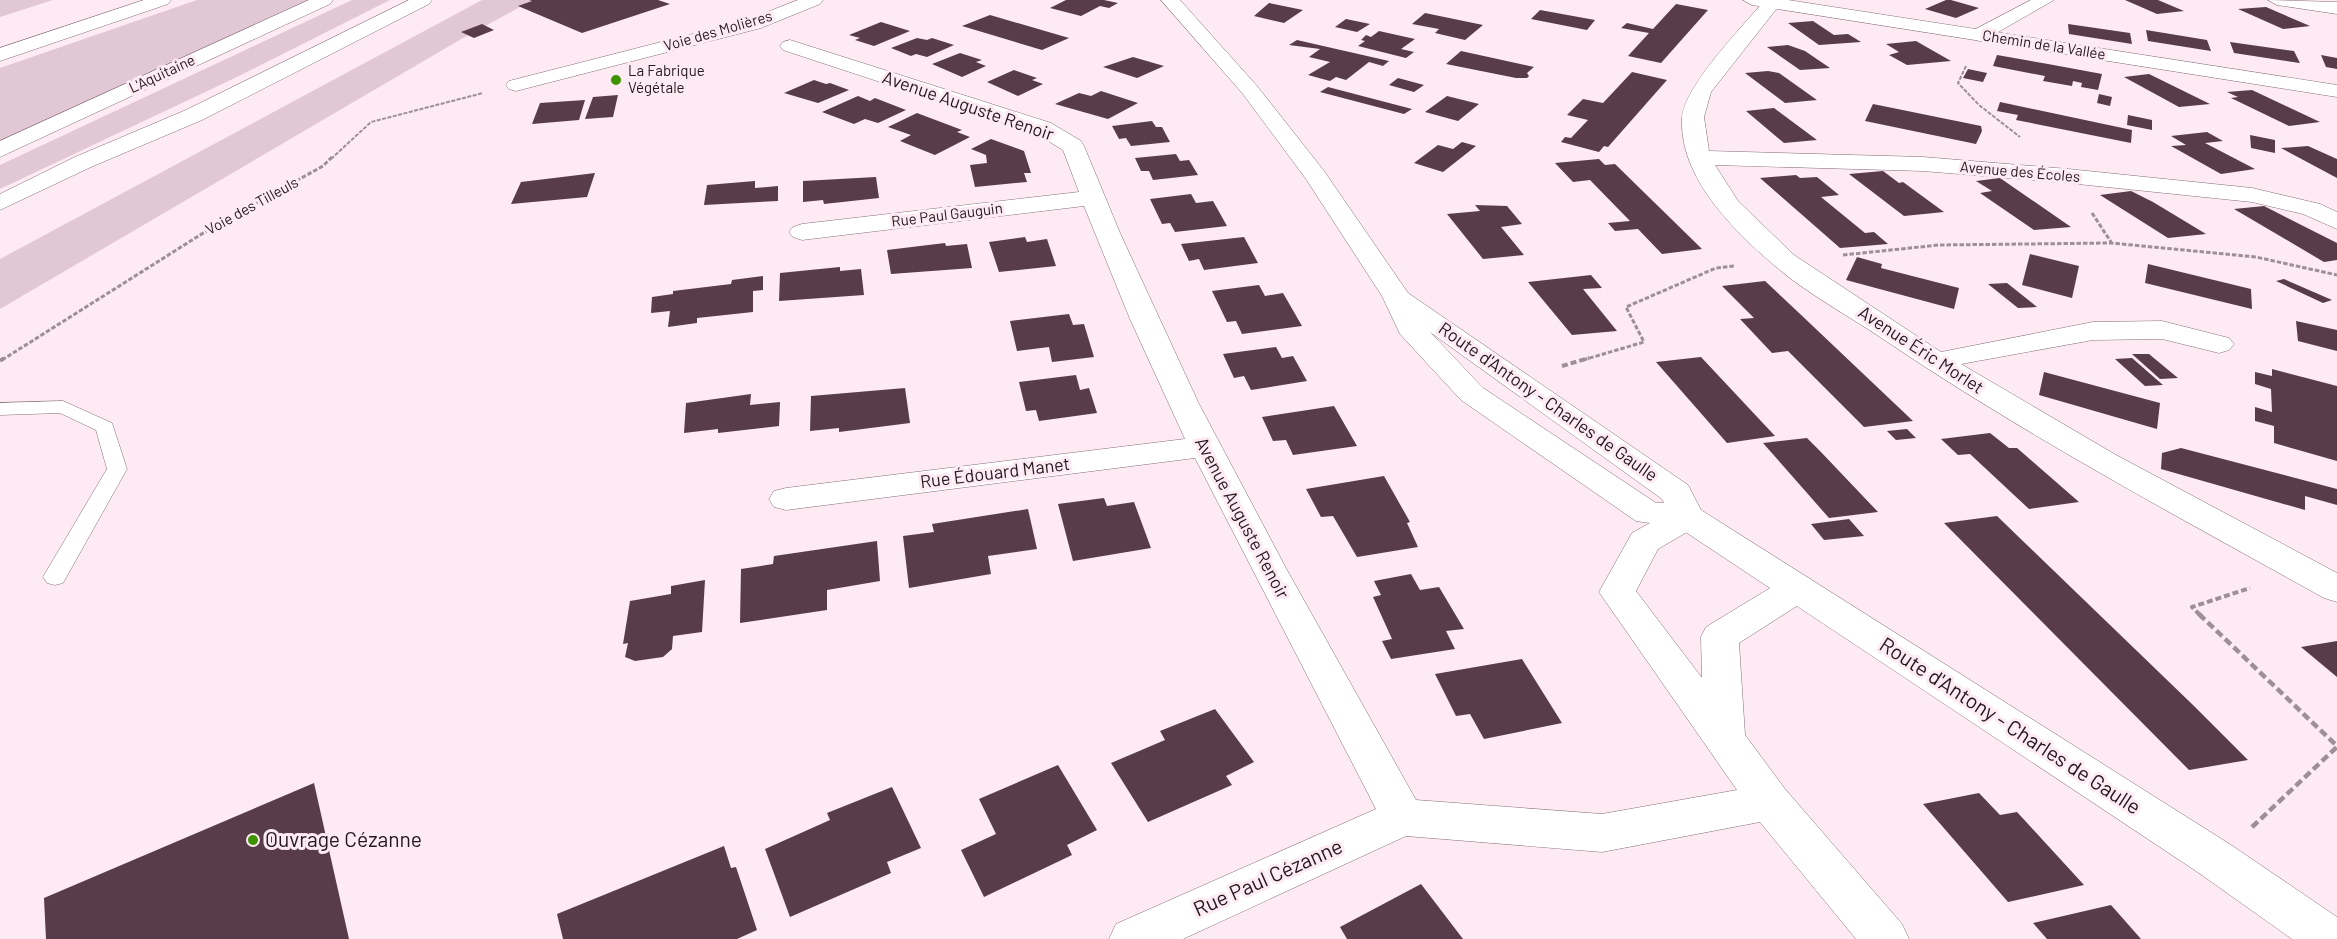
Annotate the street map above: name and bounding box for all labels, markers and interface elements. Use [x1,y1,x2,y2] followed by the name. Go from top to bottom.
[661,6,774,54] street label: Voie des Molières
[1981,25,2107,63] street label: Chemin de la Vallée
[126,50,197,96] street label: L'Aquitaine
[628,61,705,96] place label: La Fabrique Végétale
[880,65,1057,145] street label: Avenue Auguste Renoir
[609,73,623,87] marker: La Fabrique Végétale
[1959,157,2081,185] street label: Avenue des Écoles
[202,172,301,238] street label: Voie des Tilleuls
[890,198,1004,230] street label: Rue Paul Gauguin
[1855,300,1988,398] street label: Avenue Éric Morlet
[1435,317,1662,486] street label: Route d'Antony - Charles de Gaulle
[1191,433,1295,602] street label: Avenue Auguste Renoir
[919,452,1071,492] street label: Rue Édouard Manet
[1875,631,2146,819] street label: Route d'Antony - Charles de Gaulle
[265,826,422,851] place label: Ouvrage Cézanne
[246,833,260,847] marker: Ouvrage Cézanne
[1189,833,1346,921] street label: Rue Paul Cézanne

